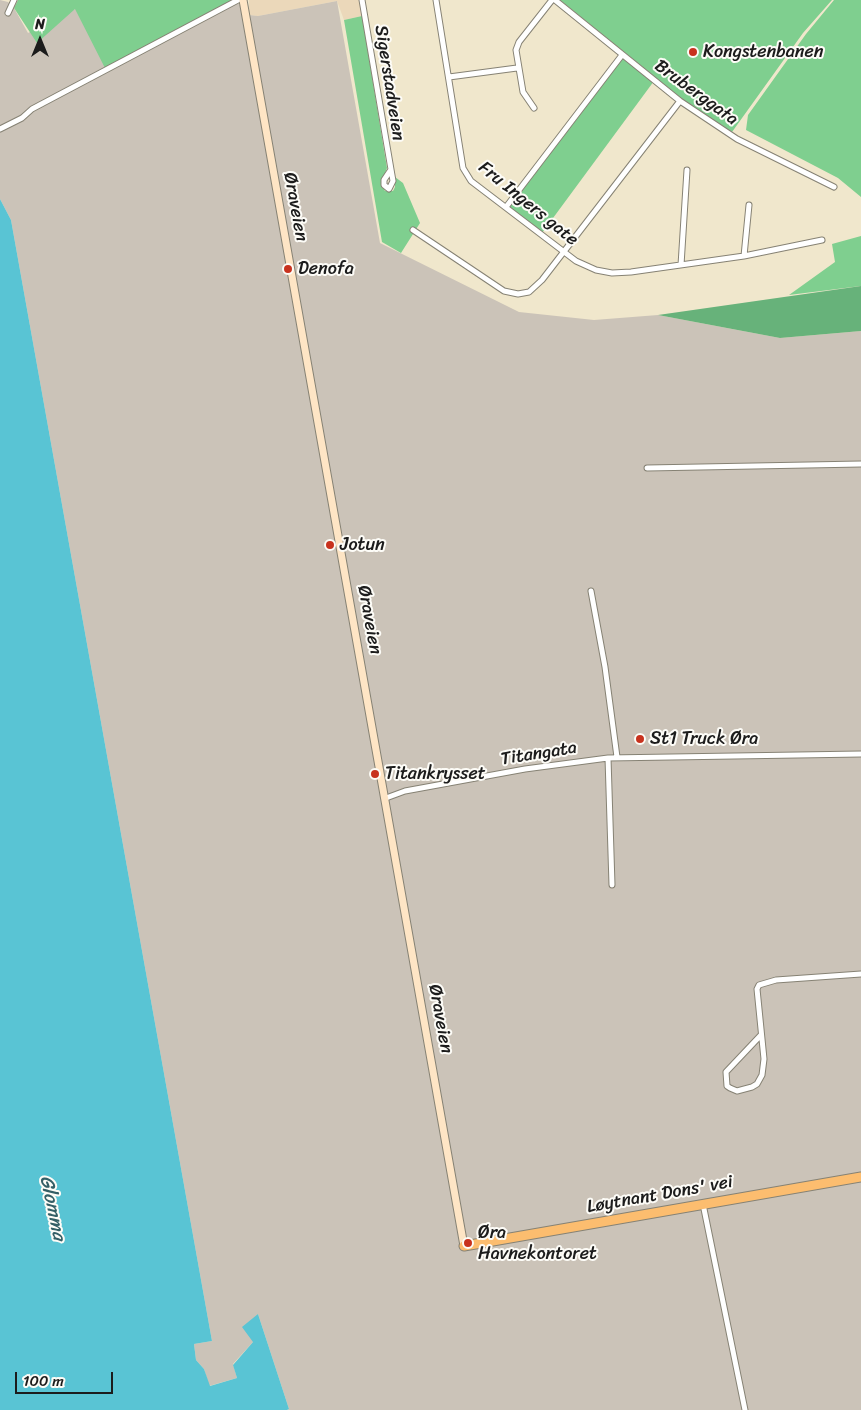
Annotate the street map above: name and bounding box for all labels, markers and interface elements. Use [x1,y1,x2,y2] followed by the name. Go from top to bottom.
[35,12,45,37] text: N
[15,15,65,65] north arrow
[369,24,409,142] street label: Sigerstadveien
[703,41,823,63] place label: Kongstenbanen
[687,46,699,58] marker: Kongstenbanen
[650,55,742,131] street label: Bruberggata
[474,157,582,251] street label: Fru Ingers gate
[278,171,312,243] street label: Øraveien
[298,258,354,280] place label: Denofa
[282,263,294,275] marker: Denofa
[340,534,385,556] place label: Jotun
[324,539,336,551] marker: Jotun
[352,584,386,656] street label: Øraveien
[650,728,758,750] place label: St1 Truck Øra
[634,733,646,745] marker: St1 Truck Øra
[499,737,579,771] street label: Titangata
[385,763,486,785] place label: Titankrysset
[369,768,381,780] marker: Titankrysset
[423,983,457,1055] street label: Øraveien
[585,1172,735,1218] street label: Løytnant Dons' vei
[34,1174,70,1242] water label: Glomma
[478,1222,597,1264] place label: Øra Havnekontoret
[462,1237,474,1249] marker: Øra Havnekontoret
[18,1362,115,1394] scale bar
[23,1368,64,1394] text: 100 m

